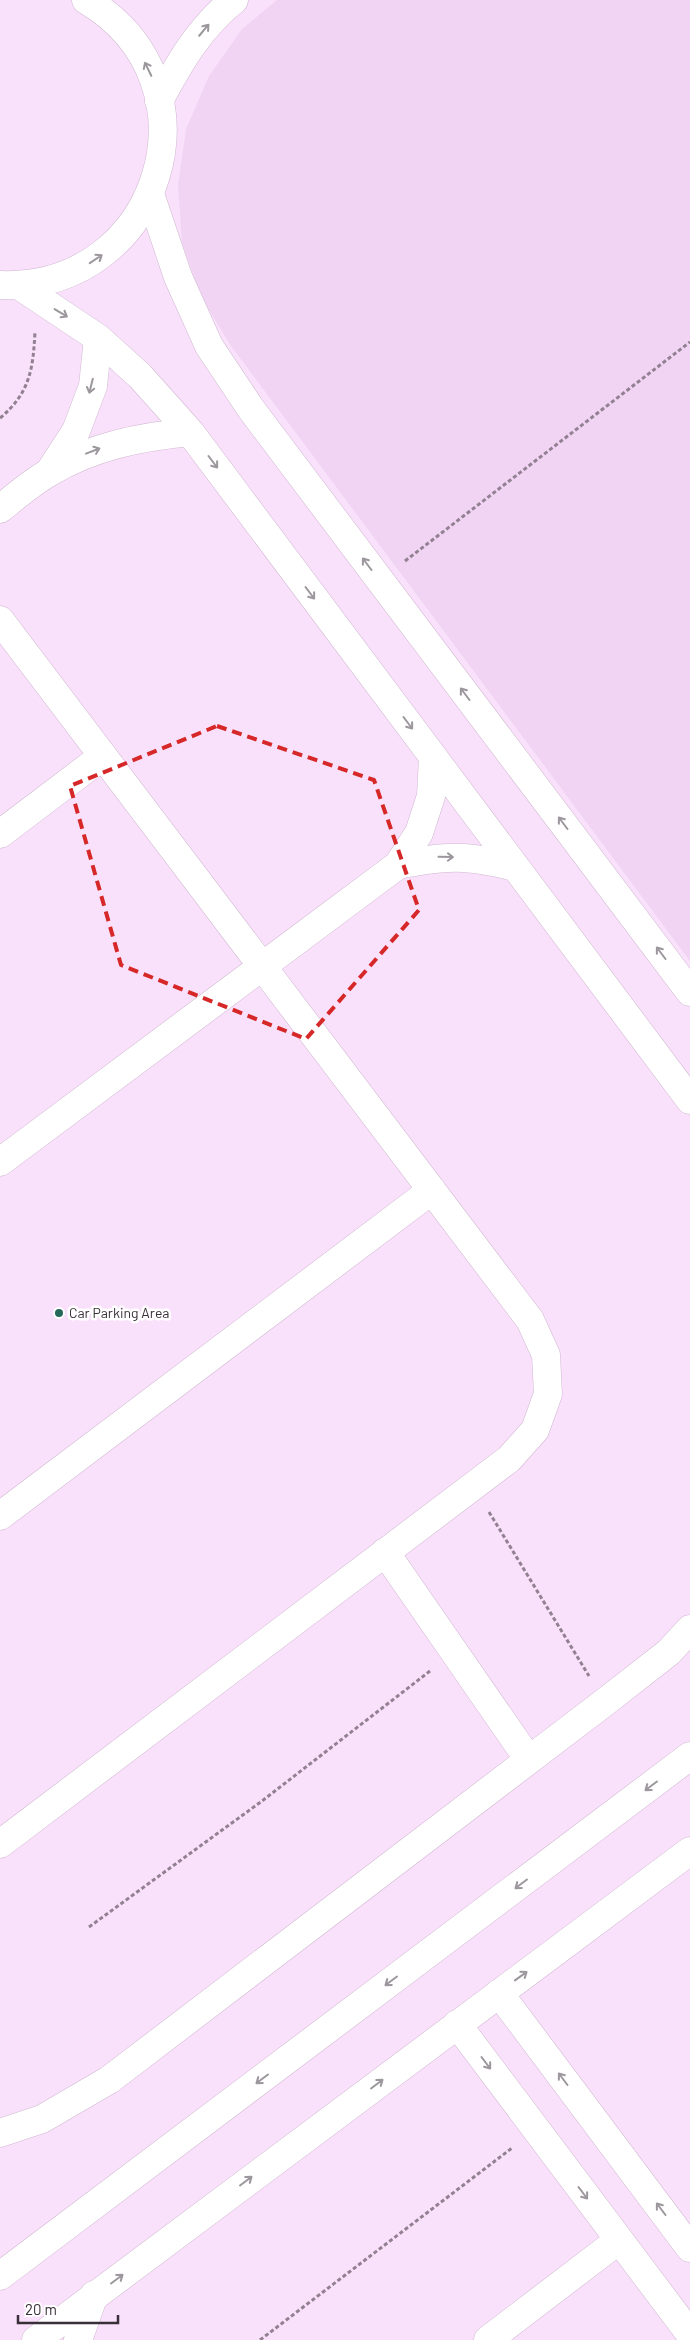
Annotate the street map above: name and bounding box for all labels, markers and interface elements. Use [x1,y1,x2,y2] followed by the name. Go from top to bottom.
[198,24,209,37] one-way arrow
[143,62,152,77] one-way arrow
[88,254,102,264] one-way arrow
[53,308,67,318] one-way arrow
[86,377,96,393] one-way arrow
[85,446,100,455] one-way arrow
[208,455,218,469] one-way arrow
[362,558,373,571] one-way arrow
[305,586,316,599] one-way arrow
[460,687,470,701] one-way arrow
[402,716,413,729] one-way arrow
[558,816,568,830] one-way arrow
[438,852,454,862] one-way arrow
[655,947,666,960] one-way arrow
[69,1304,169,1321] place label: Car Parking Area
[53,1307,65,1319] marker: Car Parking Area
[644,1781,658,1791] one-way arrow
[515,1878,528,1889] one-way arrow
[514,1971,528,1981] one-way arrow
[385,1976,398,1987] one-way arrow
[480,2056,491,2069] one-way arrow
[558,2073,569,2086] one-way arrow
[255,2074,269,2084] one-way arrow
[370,2079,384,2089] one-way arrow
[239,2176,253,2186] one-way arrow
[578,2186,589,2199] one-way arrow
[656,2202,666,2216] one-way arrow
[110,2274,124,2284] one-way arrow
[18,2292,118,2324] scale bar
[25,2300,57,2318] text: 20 m

